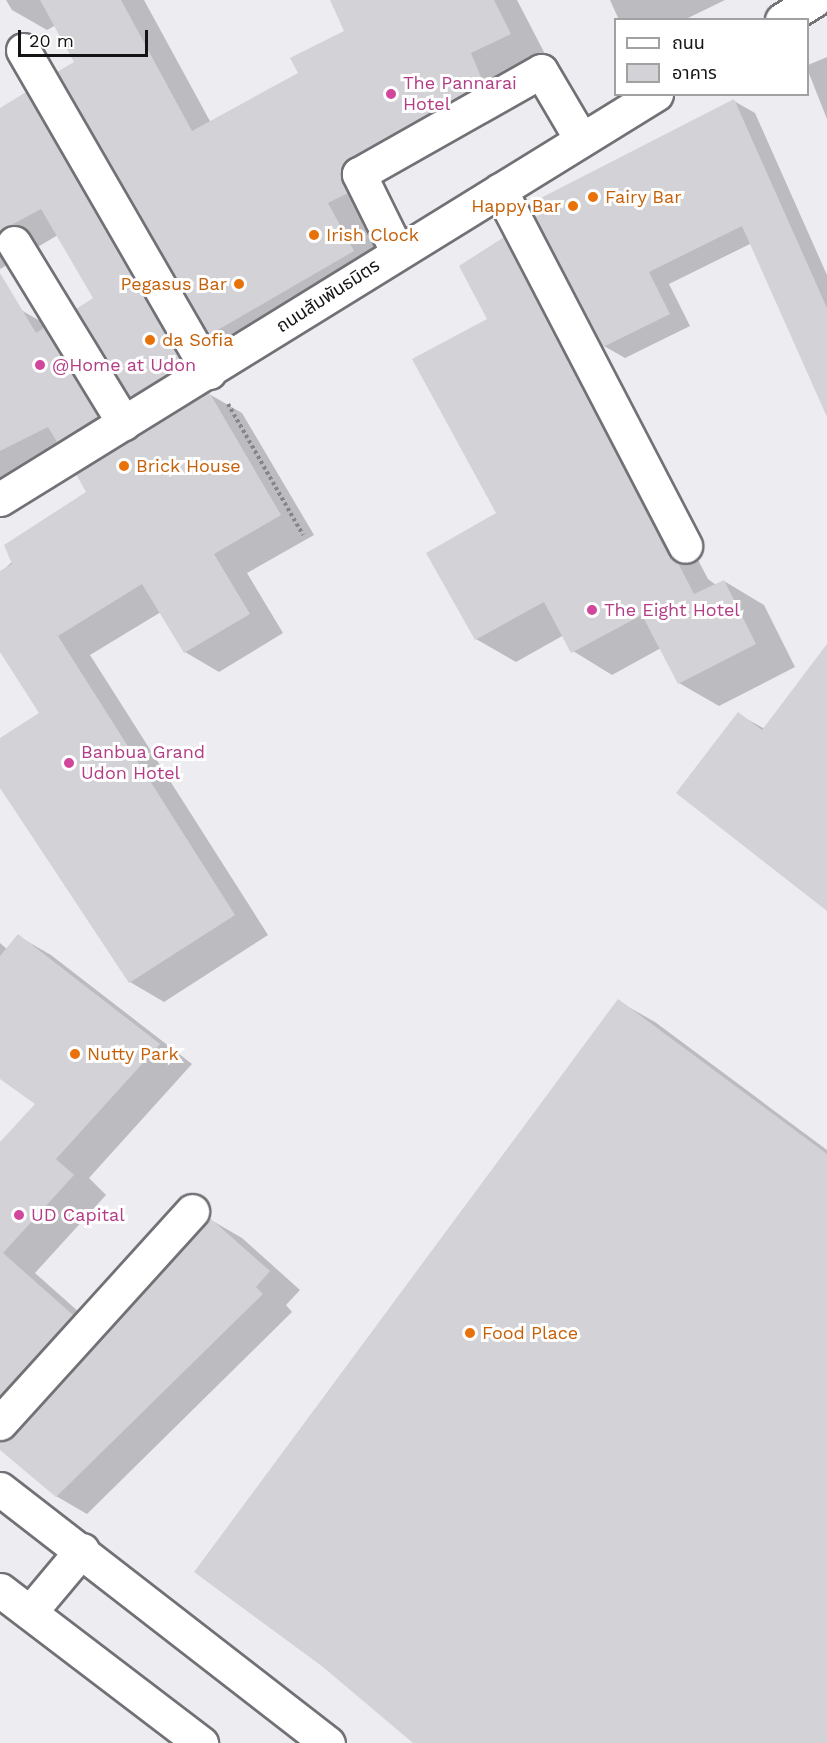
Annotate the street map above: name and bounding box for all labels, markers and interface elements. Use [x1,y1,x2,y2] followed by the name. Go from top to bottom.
[21,18,152,56] scale bar
[614,18,809,96] legend
[29,30,74,51] text: 20 m
[672,32,705,53] text: ถนน
[672,62,717,83] text: อาคาร
[403,73,517,116] place label: The Pannarai Hotel
[384,87,398,101] marker: The Pannarai Hotel
[605,186,682,208] place label: Fairy Bar
[586,190,600,204] marker: Fairy Bar
[471,195,561,217] place label: Happy Bar
[566,199,580,213] marker: Happy Bar
[326,224,419,246] place label: Irish Clock
[307,228,321,242] marker: Irish Clock
[272,255,384,337] street label: ถนนสัมพันธมิตร
[121,273,227,295] place label: Pegasus Bar
[232,277,246,291] marker: Pegasus Bar
[162,329,234,351] place label: da Sofia
[143,333,157,347] marker: da Sofia
[52,354,196,376] place label: @Home at Udon
[33,358,47,372] marker: @Home at Udon
[136,455,241,477] place label: Brick House
[117,459,131,473] marker: Brick House
[604,599,740,621] place label: The Eight Hotel
[585,603,599,617] marker: The Eight Hotel
[81,742,206,784] place label: Banbua Grand Udon Hotel
[62,756,76,770] marker: Banbua Grand Udon Hotel
[87,1043,179,1065] place label: Nutty Park
[68,1047,82,1061] marker: Nutty Park
[31,1204,125,1226] place label: UD Capital
[12,1208,26,1222] marker: UD Capital
[482,1322,578,1344] place label: Food Place
[463,1326,477,1340] marker: Food Place

